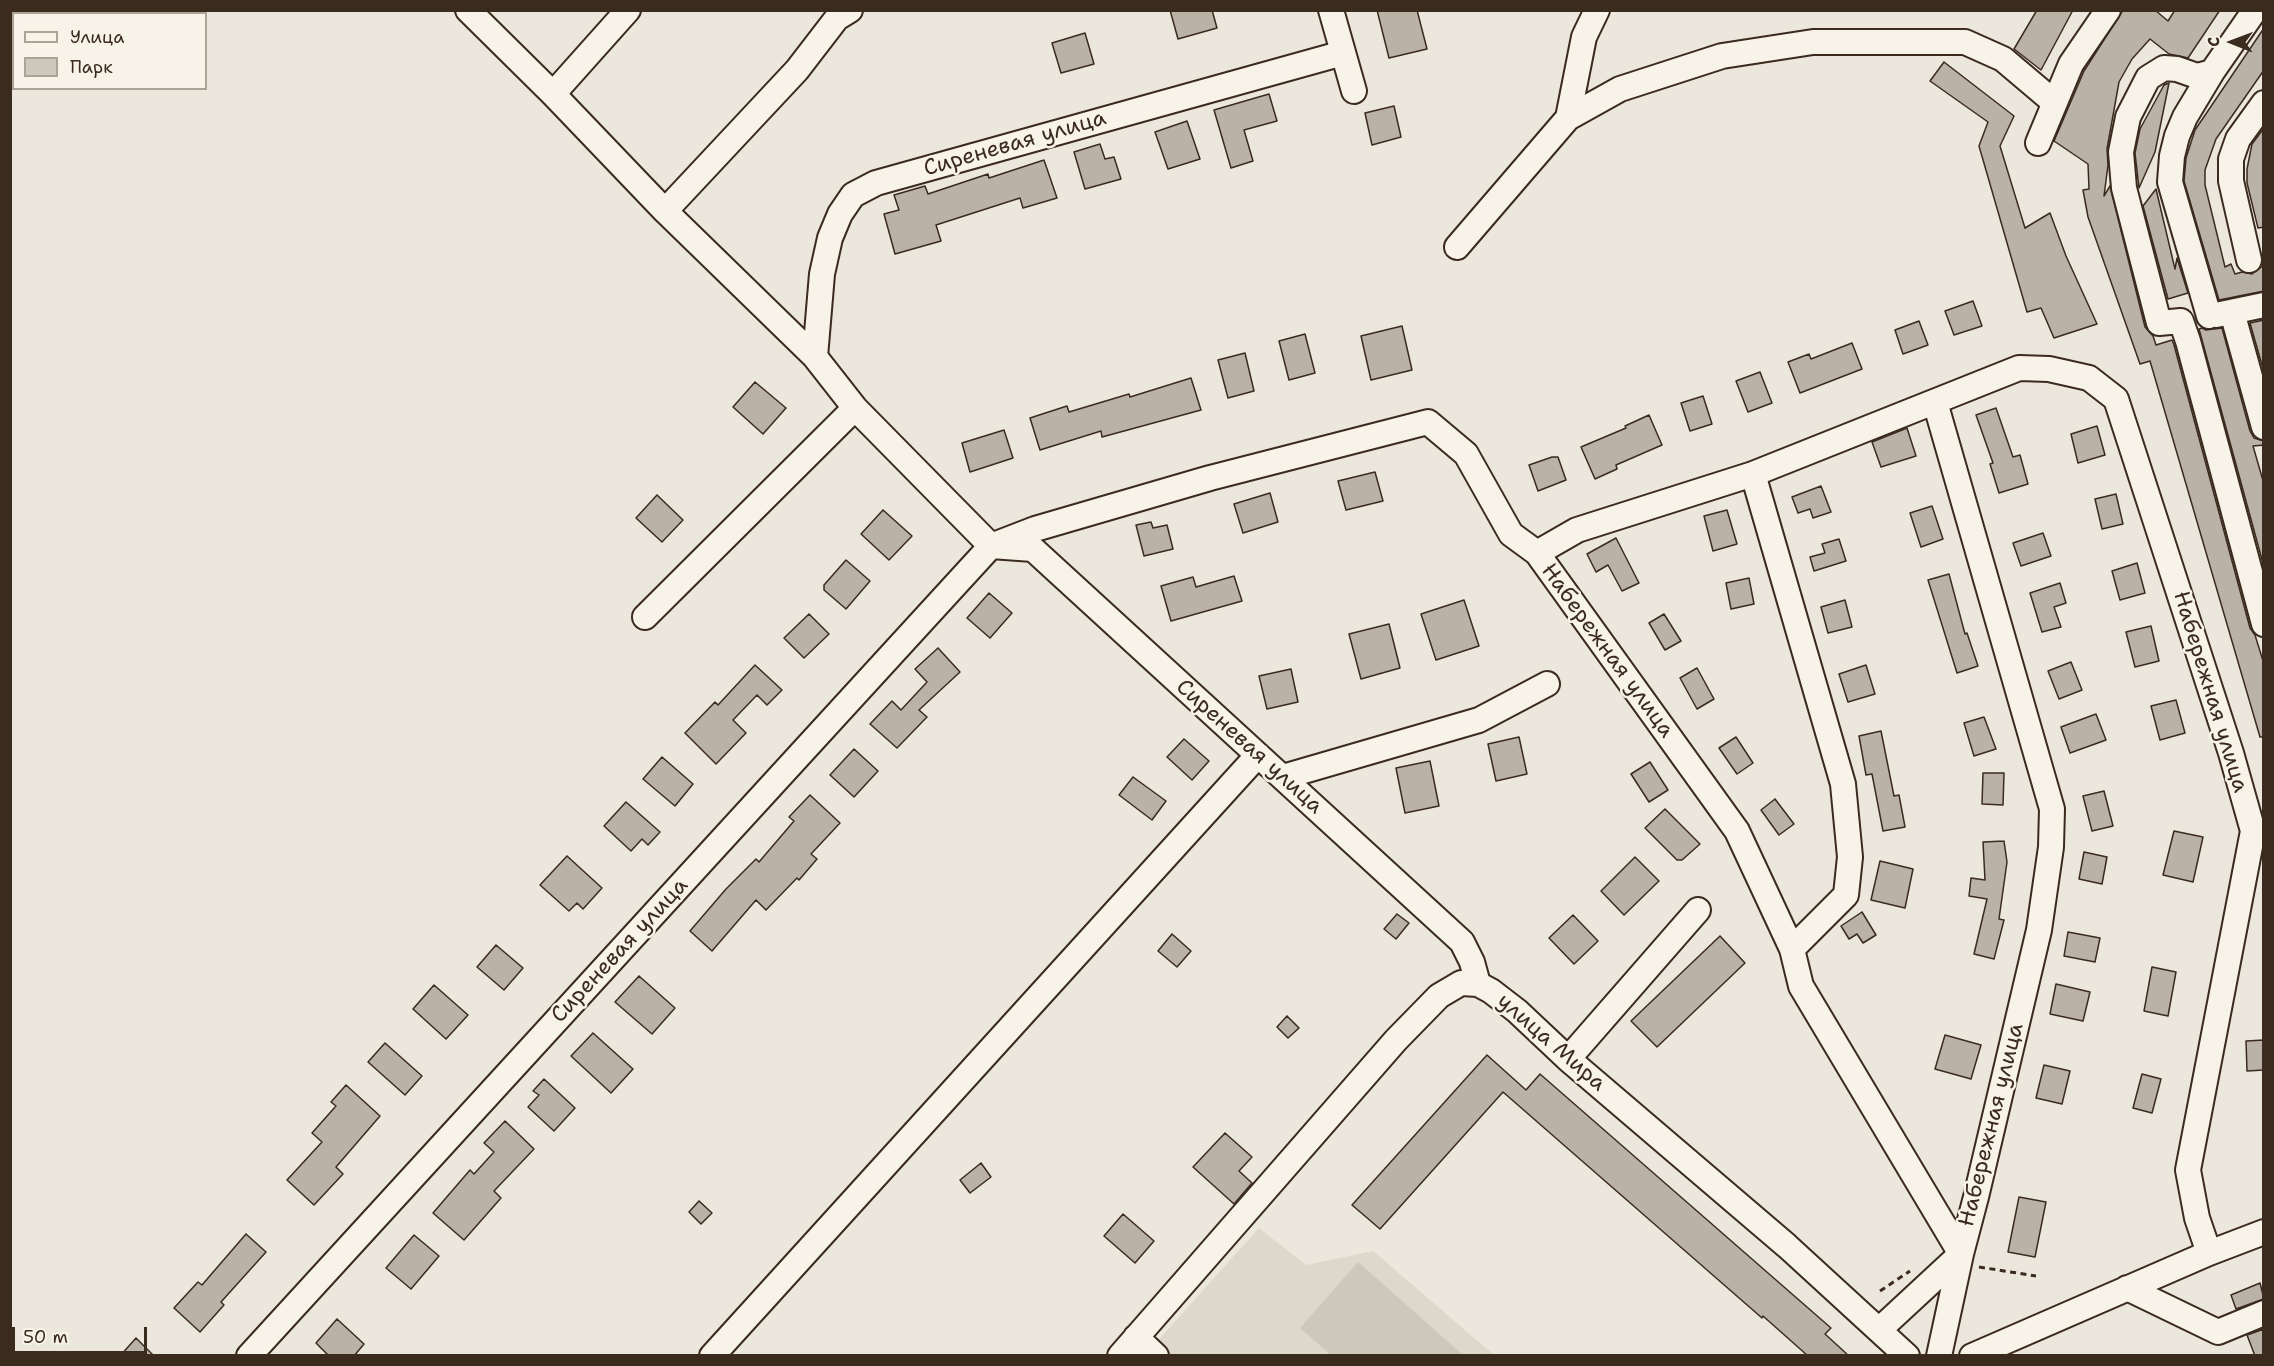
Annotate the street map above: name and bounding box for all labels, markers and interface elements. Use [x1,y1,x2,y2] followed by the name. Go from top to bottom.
[12,12,207,90] legend
[2202,12,2262,72] north arrow
[70,25,124,49] text: Улица
[2203,37,2224,47] text: С
[70,55,113,79] text: Парк
[921,105,1109,183] street label: Сиреневая улица
[1535,559,1679,743] street label: Набережная улица
[2167,588,2253,796] street label: Набережная улица
[1170,674,1328,820] street label: Сиреневая улица
[546,873,694,1029] street label: Сиреневая улица
[1491,989,1611,1097] street label: улица Мира
[1954,1021,2030,1229] street label: Набережная улица
[15,1315,150,1353] scale bar
[23,1325,68,1349] text: 50 m

